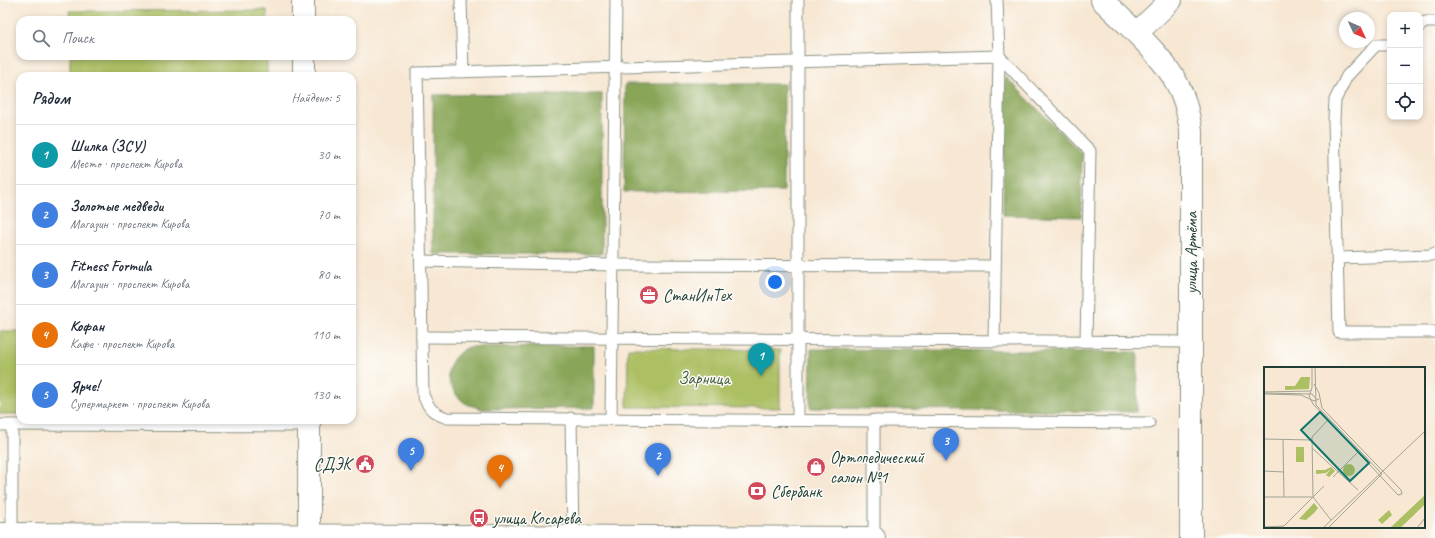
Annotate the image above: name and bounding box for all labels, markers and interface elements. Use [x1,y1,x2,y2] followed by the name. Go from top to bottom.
[1339,12,1375,48] north arrow
[1387,12,1423,120] map controls
[1387,12,1423,48] button: +
[16,16,356,60] search box
[30,27,52,49] icon: search
[62,29,94,48] text: Поиск
[1387,48,1423,84] button: −
[1387,84,1423,120] button: locate
[32,88,70,109] text: Рядом
[292,90,340,106] text: Найдено: 5
[70,137,145,156] text: Шилка (ЗСУ)
[42,147,48,163] text: 1
[318,147,340,163] text: 30 m
[70,156,182,172] text: Место · проспект Кирова
[70,197,163,216] text: Золотые медведи
[42,207,48,223] text: 2
[318,207,340,223] text: 70 m
[1181,210,1202,295] street label: улица Артёма
[70,216,189,232] text: Магазин · проспект Кирова
[70,257,152,276] text: Fitness Formula
[42,267,48,283] text: 3
[318,267,340,283] text: 80 m
[765,272,785,292] your location
[70,276,189,292] text: Магазин · проспект Кирова
[638,284,660,306] office icon: СтанИнТех
[663,285,732,306] place label: СтанИнТех
[70,317,104,336] text: Кофан
[42,327,48,343] text: 4
[312,327,340,343] text: 110 m
[70,336,174,352] text: Кафе · проспект Кирова
[748,343,774,376] pin: 1
[1264,367,1425,528] inset map
[678,368,732,389] park label: Зарница
[70,377,99,396] text: Ярче!
[42,387,48,403] text: 5
[312,387,340,403] text: 130 m
[70,396,209,412] text: Супермаркет · проспект Кирова
[933,428,959,461] pin: 3
[398,438,424,471] pin: 5
[645,443,671,476] pin: 2
[830,447,925,488] place label: Ортопедический салон №1
[354,453,376,475] public building icon: СДЭК
[314,454,355,475] place label: СДЭК
[487,455,513,488] pin: 4
[805,456,827,478] shop icon: Ортопедический салон №1
[746,480,768,502] bank icon: Сбербанк
[771,481,823,502] place label: Сбербанк
[468,507,490,529] bus stop icon: улица Косарева
[492,508,582,529] place label: улица Косарева

